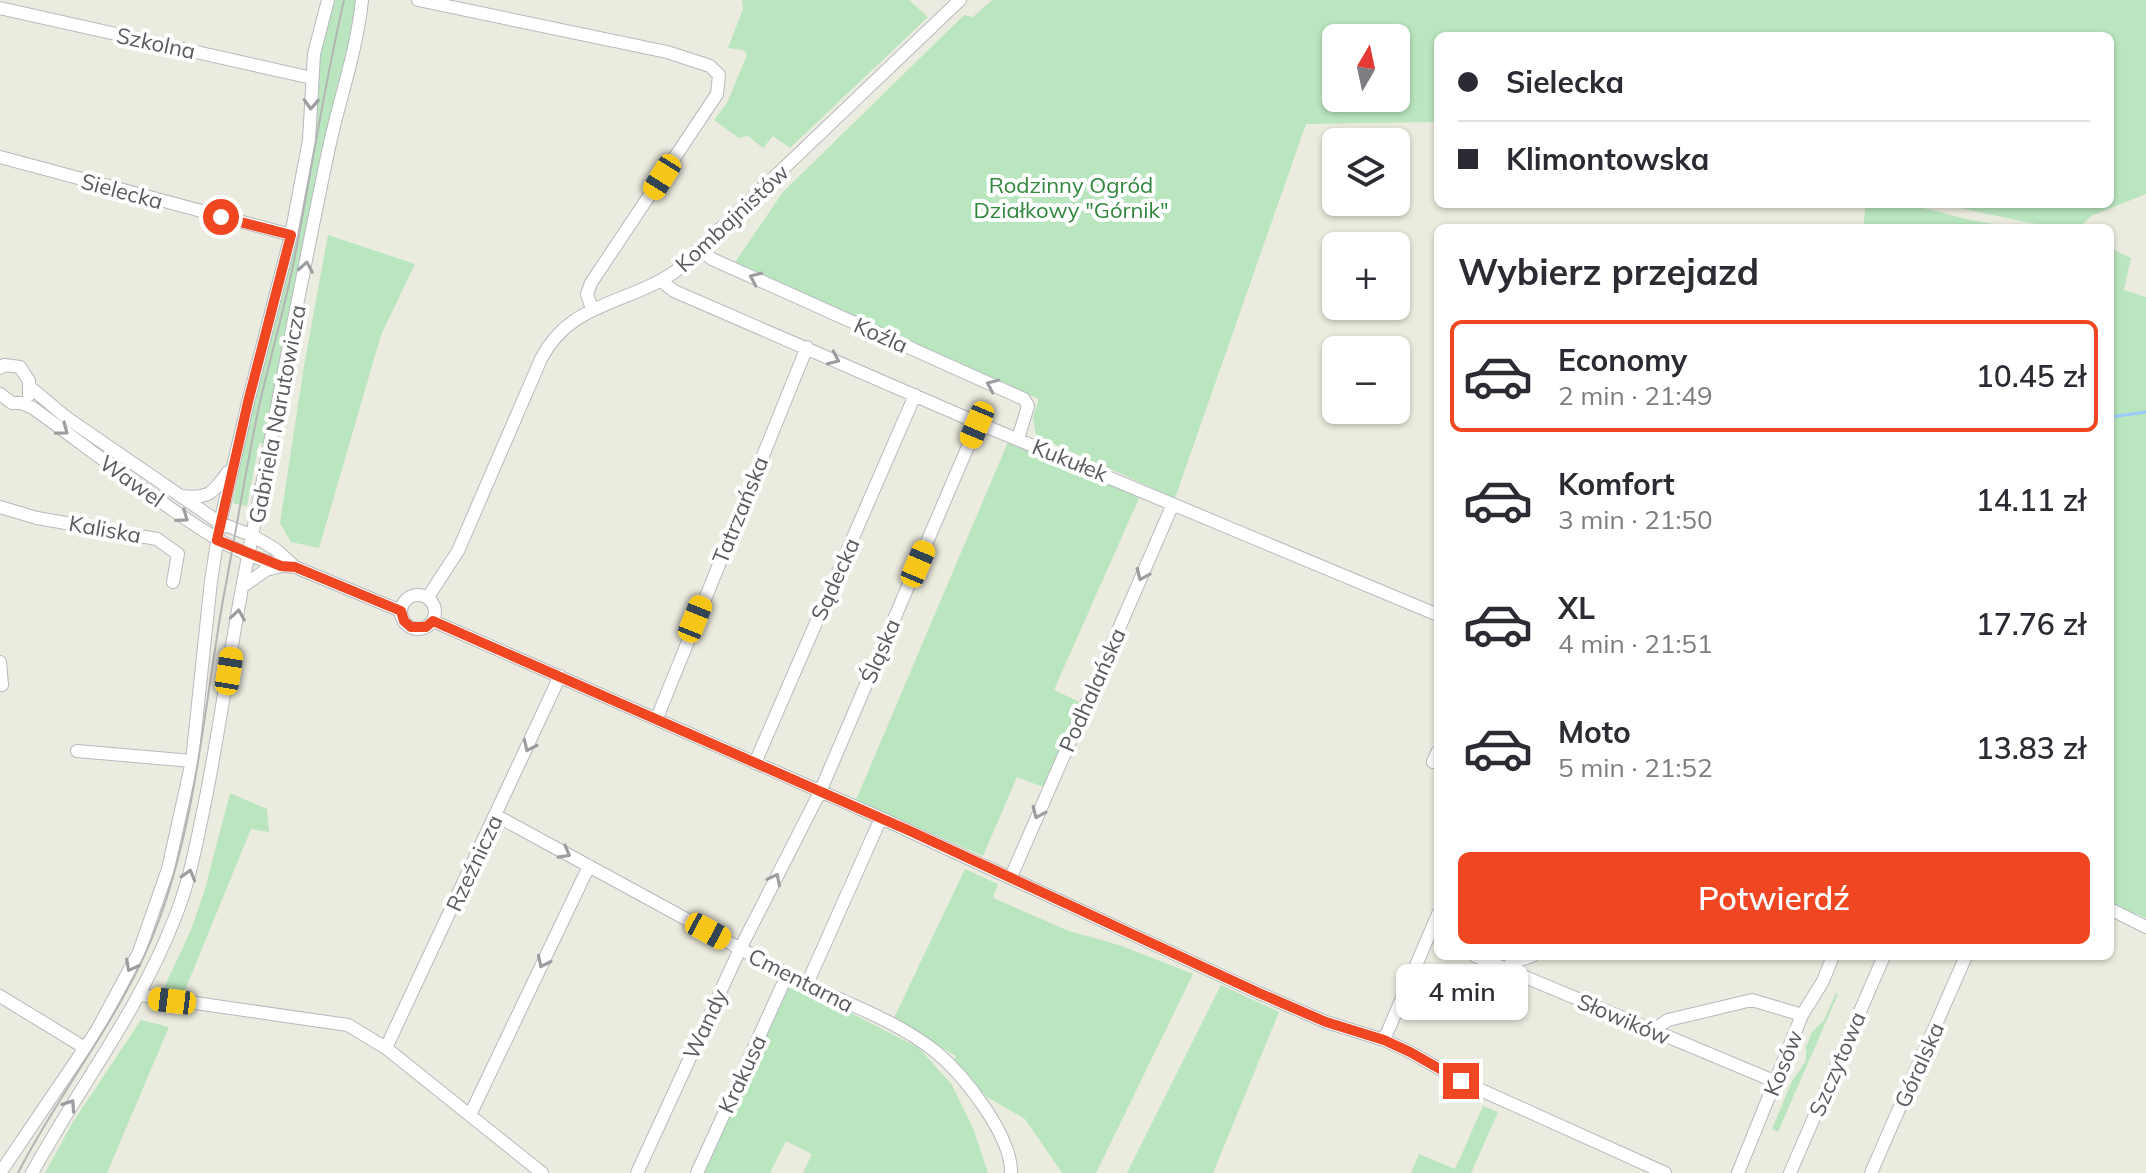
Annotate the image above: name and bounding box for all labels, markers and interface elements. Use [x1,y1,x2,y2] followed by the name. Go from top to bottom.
[114,21,198,65] street label: Szkolna
[1322,24,1410,112] north arrow
[1322,24,1410,424] map controls
[1506,63,1624,101] text: Sielecka
[302,98,319,111] one-way arrow
[1322,128,1410,216] button: layers
[1506,140,1709,178] text: Klimontowska
[639,150,685,204] car
[669,158,795,278] street label: Kombajnistów
[78,167,166,215] street label: Sielecka
[973,171,1169,224] park label: Rodzinny Ogród Działkowy "Górnik"
[203,199,239,235] route start
[1322,232,1410,320] button: +
[1458,249,1759,294] text: Wybierz przejazd
[296,260,313,274] one-way arrow
[748,272,763,288] one-way arrow
[242,302,312,526] street label: Gabriela Narutowicza
[850,311,912,359] street label: Koźla
[1322,336,1410,424] button: −
[1462,340,1534,412] icon: car
[1558,341,1687,379] text: Economy
[826,350,840,366] one-way arrow
[1976,357,2086,395] text: 10.45 zł
[985,378,1000,394] one-way arrow
[1558,379,1713,412] text: 2 min · 21:49
[957,398,997,452] car
[54,420,69,435] one-way arrow
[1028,432,1112,488] street label: Kukułek
[94,449,170,513] street label: Wawel
[706,452,774,568] street label: Tatrzańska
[1462,464,1534,536] icon: car
[1558,465,1675,503] text: Komfort
[1976,481,2086,519] text: 14.11 zł
[1558,503,1713,536] text: 3 min · 21:50
[174,507,188,522] one-way arrow
[67,509,143,549] street label: Kaliska
[804,533,866,625] street label: Sądecka
[898,537,938,591] car
[1136,567,1152,581] one-way arrow
[1462,588,1534,660] icon: car
[1558,589,1595,627] text: XL
[675,592,715,646] car
[1976,605,2086,643] text: 17.76 zł
[229,608,246,622] one-way arrow
[854,614,906,688] street label: Śląska
[1052,624,1132,756] street label: Podhalańska
[1558,627,1713,660] text: 4 min · 21:51
[213,645,245,697] car
[1462,712,1534,784] icon: car
[1558,713,1631,751] text: Moto
[1976,729,2086,767] text: 13.83 zł
[522,738,538,752] one-way arrow
[1558,751,1713,784] text: 5 min · 21:52
[1032,805,1048,820] one-way arrow
[439,810,509,916] street label: Rzeźnicza
[556,843,571,859] one-way arrow
[1458,852,2090,944] button: Potwierdź
[179,869,196,883] one-way arrow
[766,873,781,888] one-way arrow
[681,909,735,953] car
[744,942,858,1018] street label: Cmentarna
[537,953,553,968] one-way arrow
[126,958,141,973] one-way arrow
[1395,965,1527,1021] callout: 4 min
[1428,975,1496,1008] text: 4 min
[677,984,733,1064] street label: Wandy
[147,986,197,1016] car
[1573,987,1675,1051] street label: Słowików
[1802,1007,1872,1121] street label: Szczytowa
[1888,1018,1950,1112] street label: Góralska
[1757,1026,1809,1100] street label: Kosów
[712,1030,772,1118] street label: Krakusa
[1443,1063,1479,1099] route end
[61,1100,76,1114] one-way arrow

